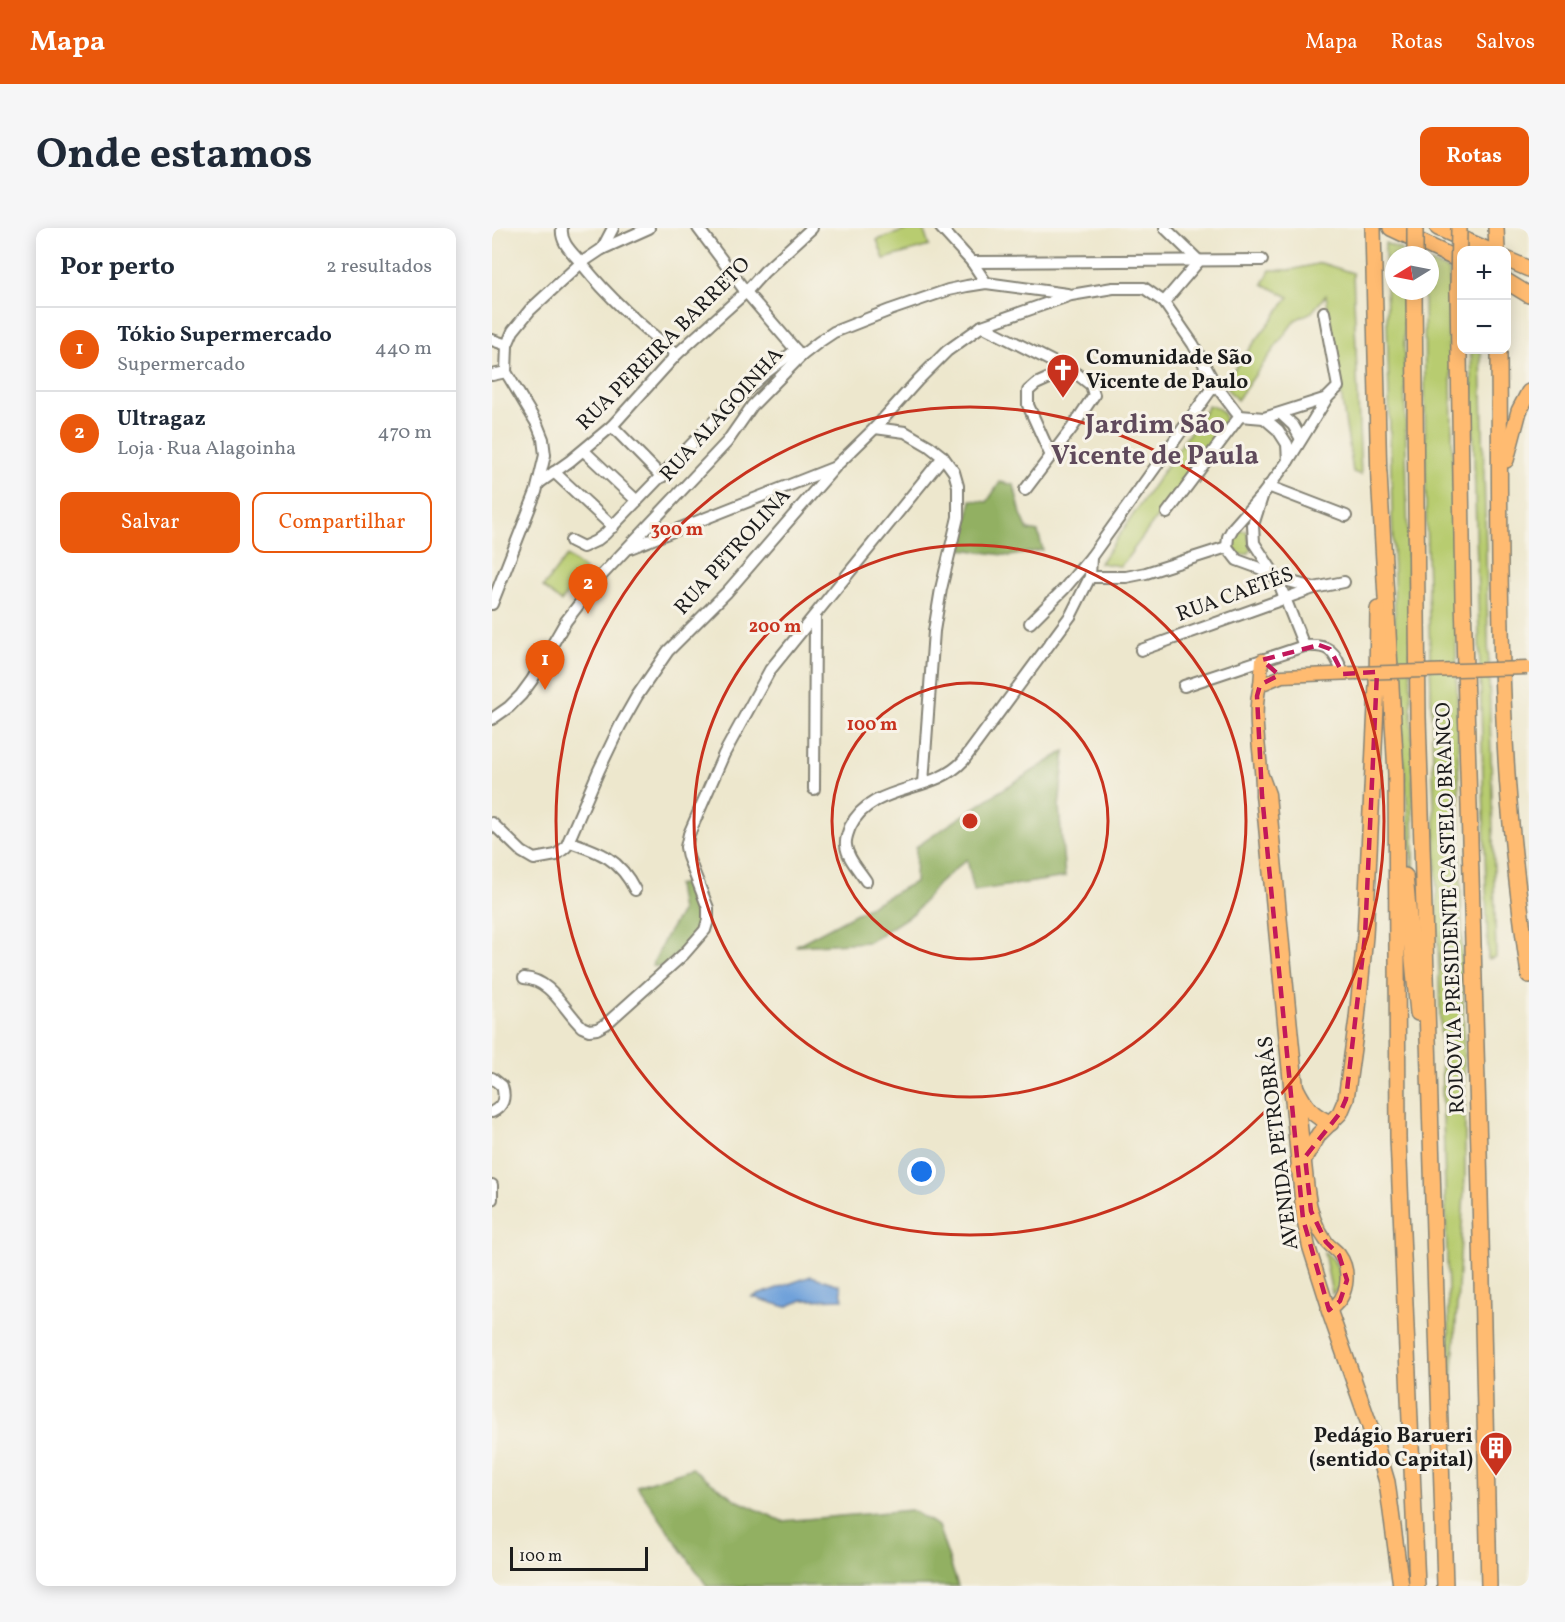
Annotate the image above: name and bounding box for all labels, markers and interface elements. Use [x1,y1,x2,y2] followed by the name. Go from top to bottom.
[30,23,105,62] text: Mapa
[1305,28,1358,57] text: Mapa
[1391,28,1443,57] text: Rotas
[1476,28,1535,57] text: Salvos
[36,127,312,186] text: Onde estamos
[1420,127,1529,186] button: Rotas
[1385,246,1439,300] north arrow
[1457,246,1511,354] map controls
[1457,246,1511,300] button: +
[60,249,175,285] text: Por perto
[571,251,757,437] street label: RUA PEREIRA BARRETO
[326,253,432,281] text: 2 resultados
[1457,300,1511,354] button: −
[117,320,332,351] text: Tókio Supermercado
[75,335,84,363] text: 1
[375,335,432,363] text: 440 m
[654,341,790,489] street label: RUA ALAGOINHA
[1086,344,1252,397] place label: Comunidade São Vicente de Paulo
[117,351,245,379] text: Supermercado
[1045,352,1081,399] church icon: Comunidade São Vicente de Paulo
[117,404,206,435] text: Ultragaz
[1051,407,1259,476] district label: Jardim São Vicente de Paula
[74,419,85,447] text: 2
[377,419,432,447] text: 470 m
[117,435,296,463] text: Loja · Rua Alagoinha
[668,482,798,622] street label: RUA PETROLINA
[60,492,240,553] button: Salvar
[252,492,432,553] button: Compartilhar
[651,518,703,543] text: 300 m
[1172,560,1298,630] street label: RUA CAETÉS
[568,564,608,614] pin: 2
[749,615,801,640] text: 200 m
[526,640,564,690] pin: 1
[1429,702,1473,1114] street label: RODOVIA PRESIDENTE CASTELO BRANCO
[847,713,897,738] text: 100 m
[960,811,980,831] centre of rings
[1251,1034,1307,1252] street label: AVENIDA PETROBRÁS
[907,1157,936,1186] your location
[1309,1422,1473,1475] place label: Pedágio Barueri (sentido Capital)
[1478,1430,1514,1477] building icon: Pedágio Barueri (sentido Capital)
[510,1544,648,1572] scale bar
[519,1546,562,1568] text: 100 m

